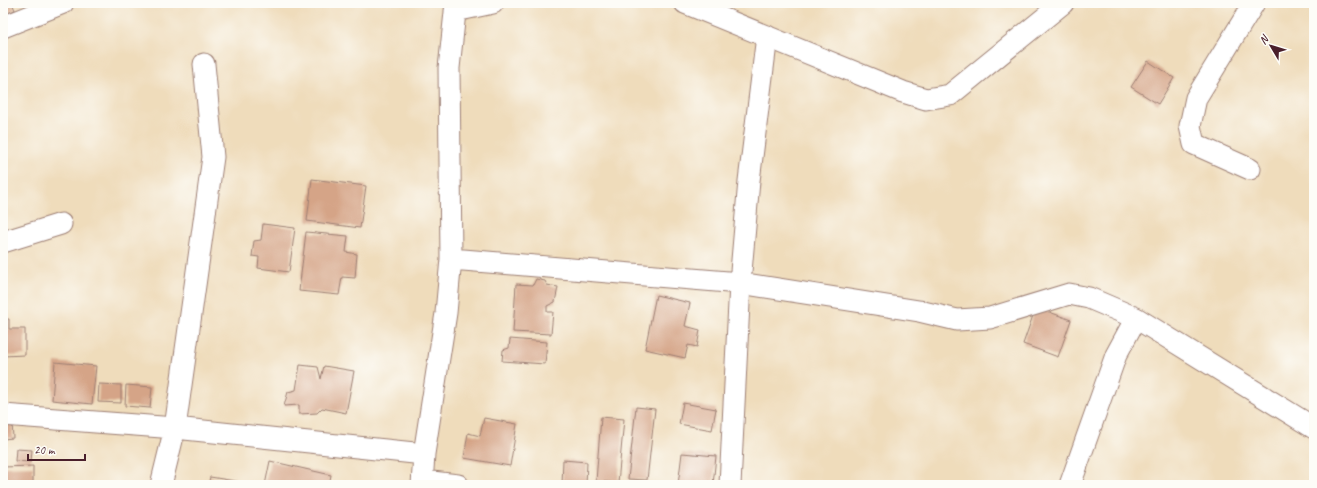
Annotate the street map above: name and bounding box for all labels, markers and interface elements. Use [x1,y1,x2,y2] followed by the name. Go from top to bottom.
[1251,26,1291,66] north arrow
[1256,31,1272,47] text: N
[28,436,85,462] scale bar
[34,442,56,458] text: 20 m

